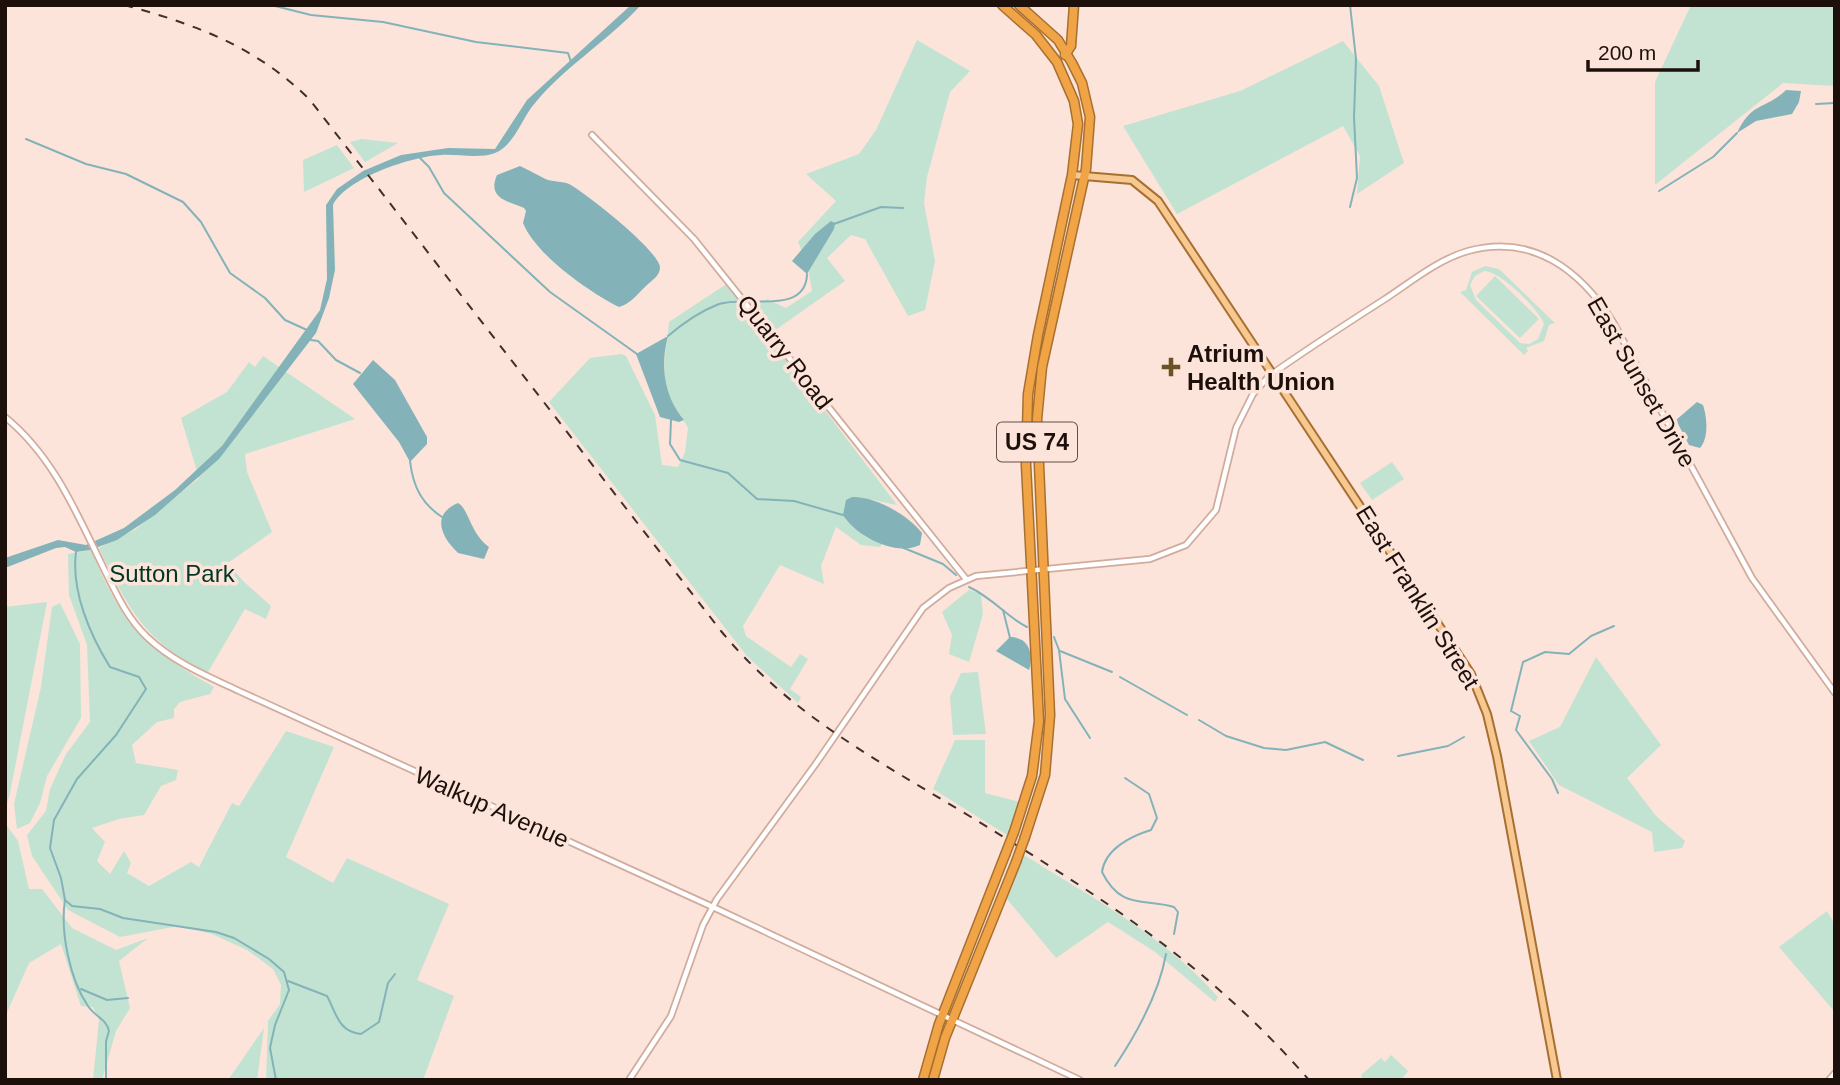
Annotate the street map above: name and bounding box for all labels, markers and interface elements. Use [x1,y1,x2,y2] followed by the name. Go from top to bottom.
[1588,28,1698,72] scale bar
[1598,41,1656,64] text: 200 m
[732,290,838,414] street label: Quarry Road
[1582,292,1702,472] street label: East Sunset Drive
[1187,340,1335,395] place label: Atrium Health Union
[1161,357,1181,377] marker: Atrium Health Union
[997,422,1077,462] road number: US 74
[1351,500,1485,694] street label: East Franklin Street
[109,560,236,587] park label: Sutton Park
[411,761,573,853] street label: Walkup Avenue

